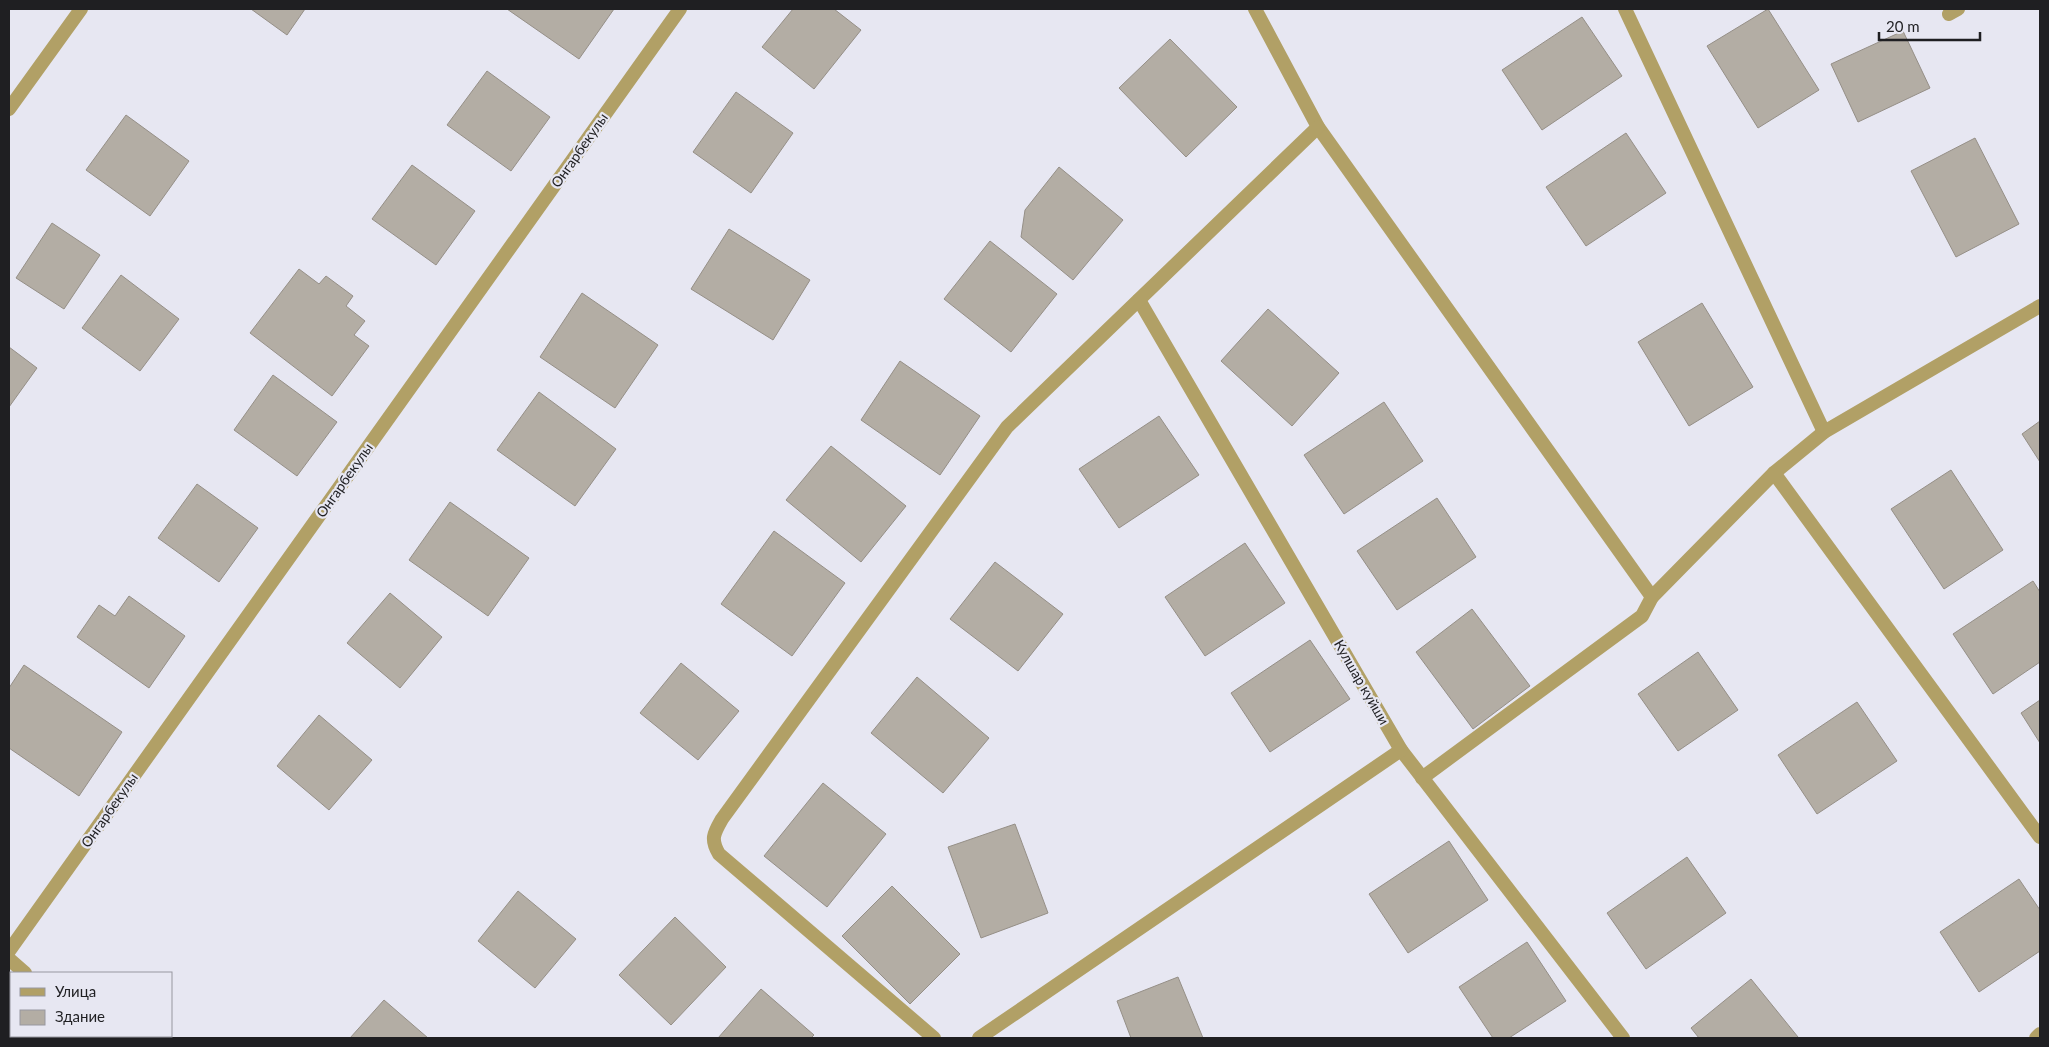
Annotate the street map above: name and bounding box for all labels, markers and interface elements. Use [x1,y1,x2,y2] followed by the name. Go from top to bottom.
[1879,10,1980,42] scale bar
[1886,17,1920,35] text: 20 m
[547,109,611,191] street label: Онгарбекулы
[312,439,376,521] street label: Онгарбекулы
[1331,636,1393,728] street label: Кулшар куйши
[77,769,141,851] street label: Онгарбекулы
[10,972,172,1037] legend
[55,982,96,1000] text: Улица
[55,1007,105,1025] text: Здание

